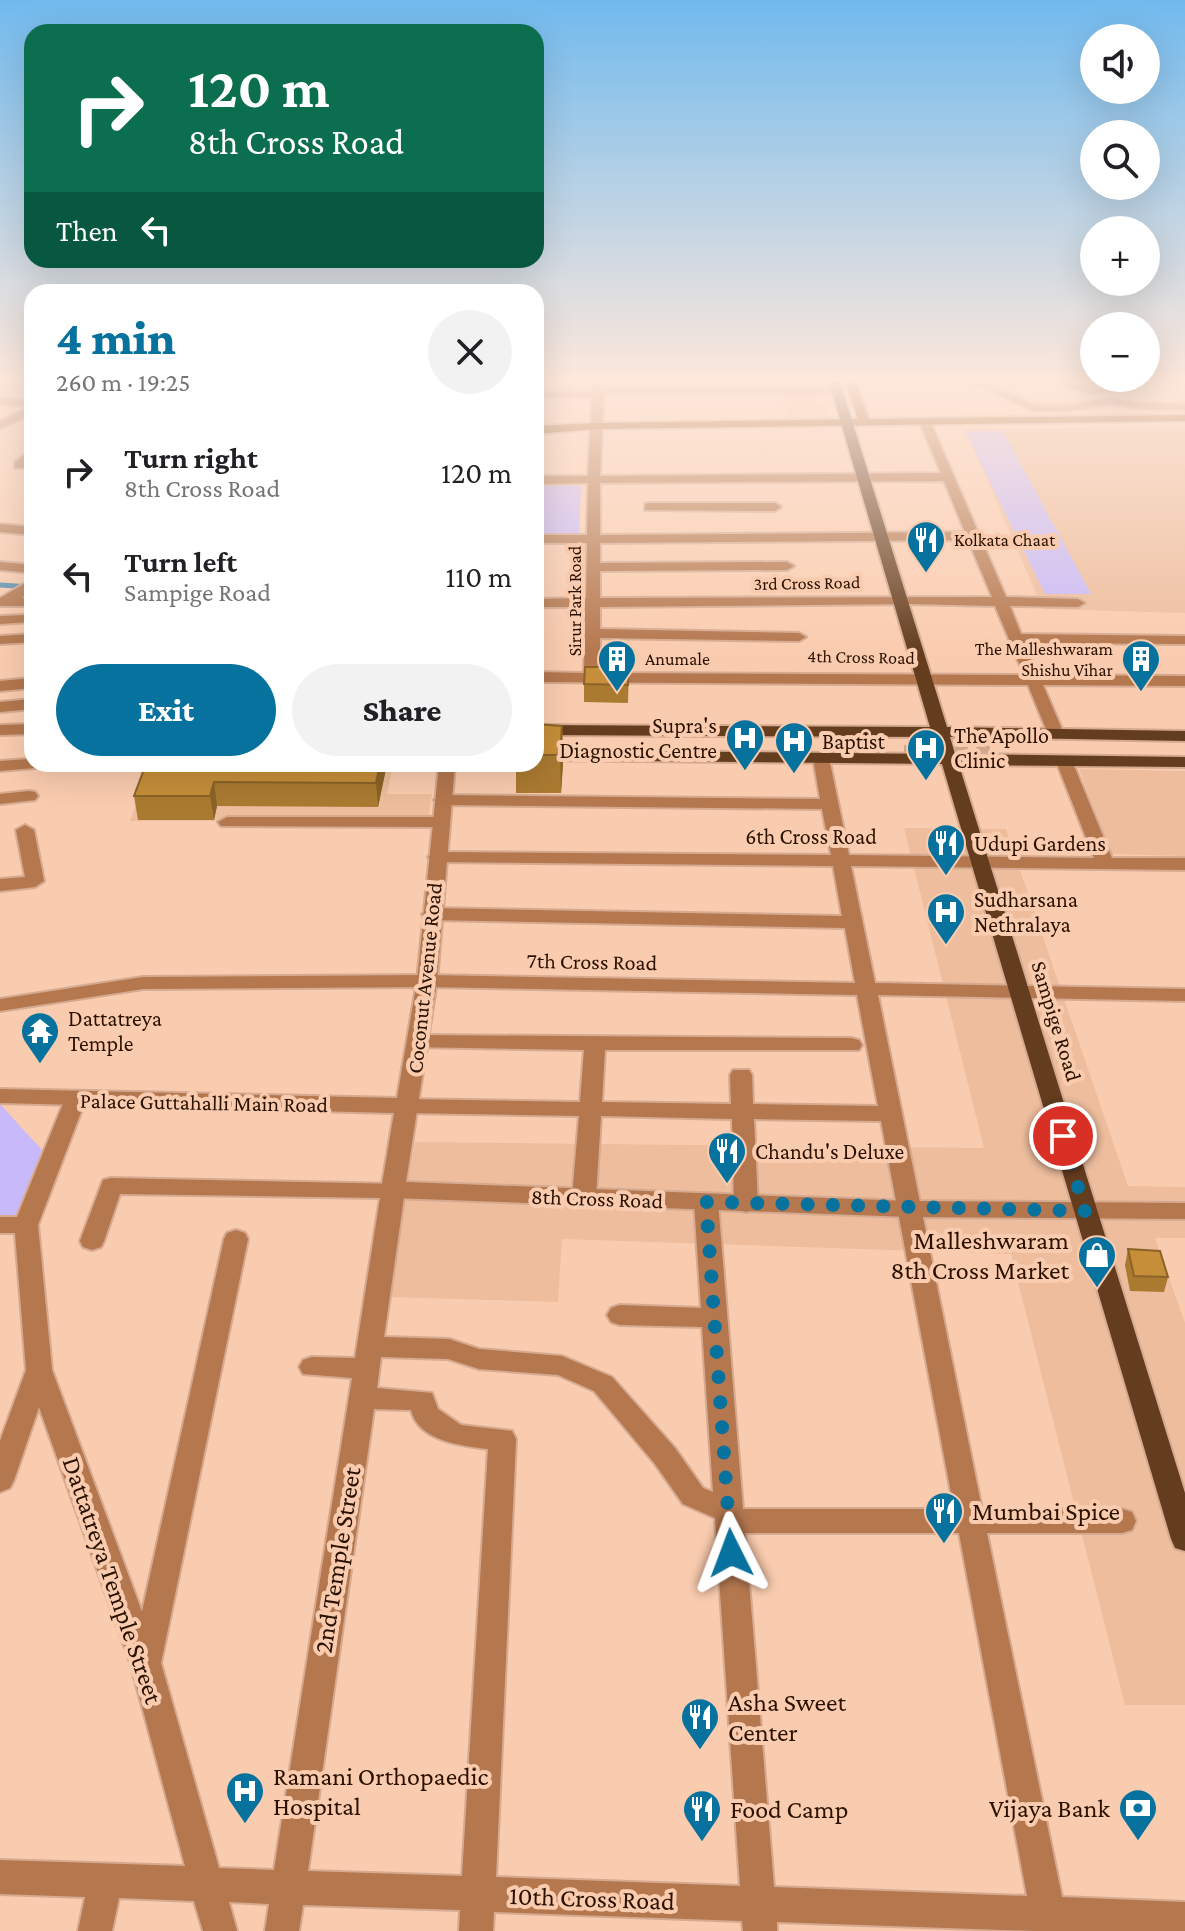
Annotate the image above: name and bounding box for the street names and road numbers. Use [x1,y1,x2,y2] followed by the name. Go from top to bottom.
[565,545,585,656] street label: Sirur Park Road
[753,572,861,594] street label: 3rd Cross Road
[807,646,916,668] street label: 4th Cross Road
[745,824,877,849] street label: 6th Cross Road
[402,881,447,1075] street label: Coconut Avenue Road
[527,948,658,975] street label: 7th Cross Road
[1026,958,1087,1085] street label: Sampige Road
[80,1088,329,1117] street label: Palace Guttahalli Main Road
[530,1184,664,1213] street label: 8th Cross Road
[57,1453,169,1708] street label: Dattatreya Temple Street
[308,1465,367,1655] street label: 2nd Temple Street
[509,1881,676,1916] street label: 10th Cross Road

